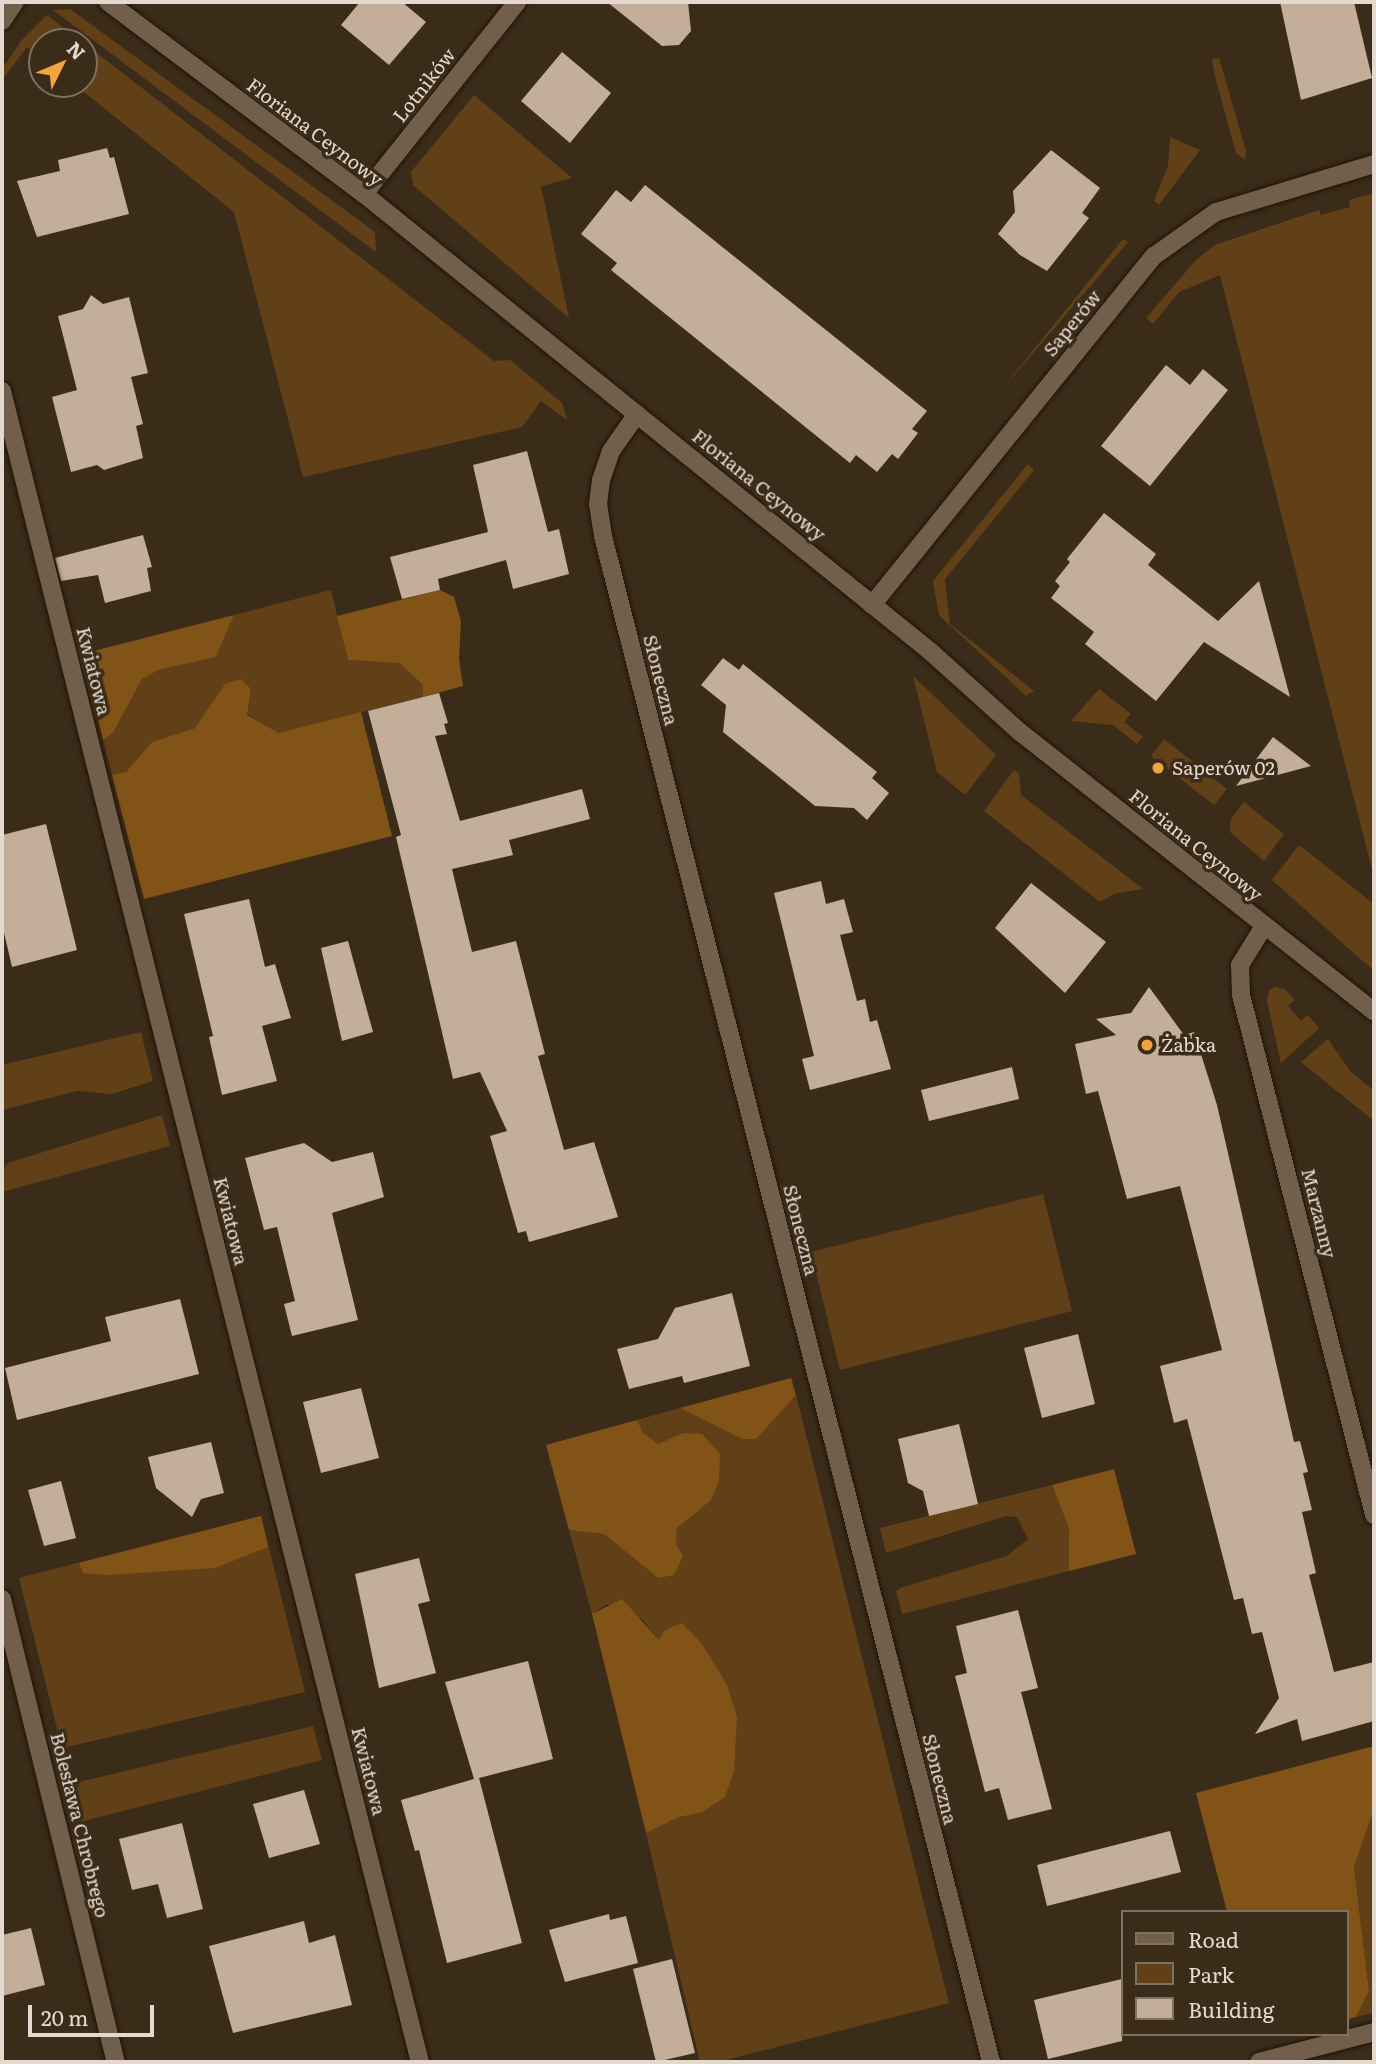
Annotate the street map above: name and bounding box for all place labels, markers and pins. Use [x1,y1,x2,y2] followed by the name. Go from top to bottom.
[1172,757,1275,779] place label: Saperów 02
[1150,760,1166,776] marker: Saperów 02
[1161,1034,1216,1056] place label: Żabka
[1139,1037,1155,1053] marker: Żabka

